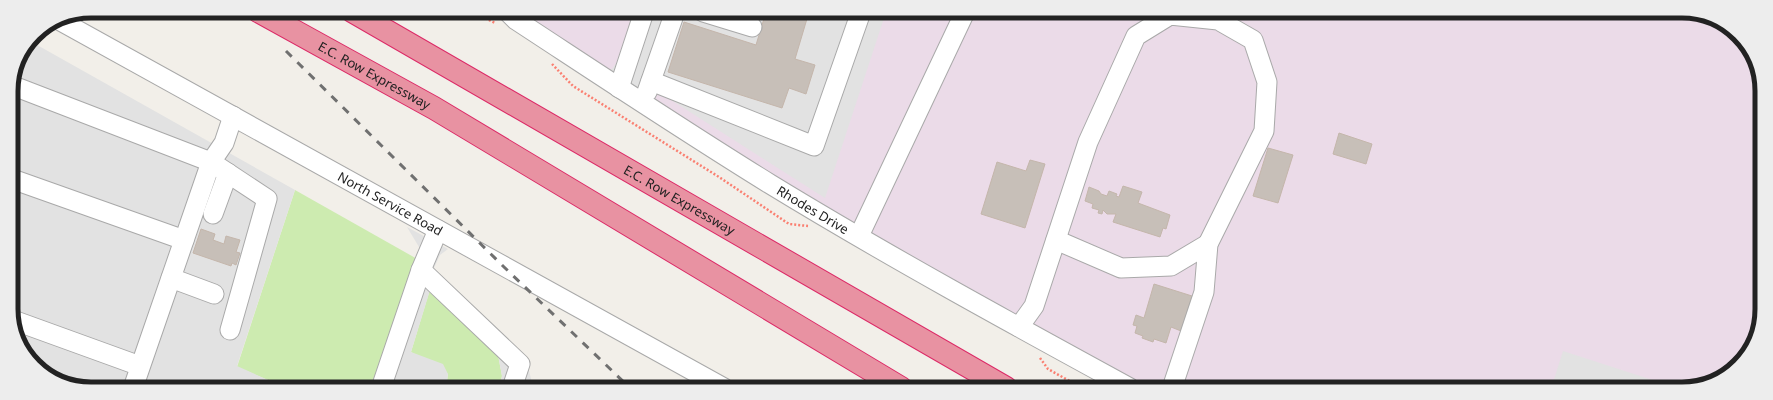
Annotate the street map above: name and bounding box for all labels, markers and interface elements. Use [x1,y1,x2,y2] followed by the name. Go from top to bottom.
[315,37,434,114] street label: E.C. Row Expressway
[621,161,739,239] street label: E.C. Row Expressway
[335,167,446,240] street label: North Service Road
[773,181,852,238] street label: Rhodes Drive

